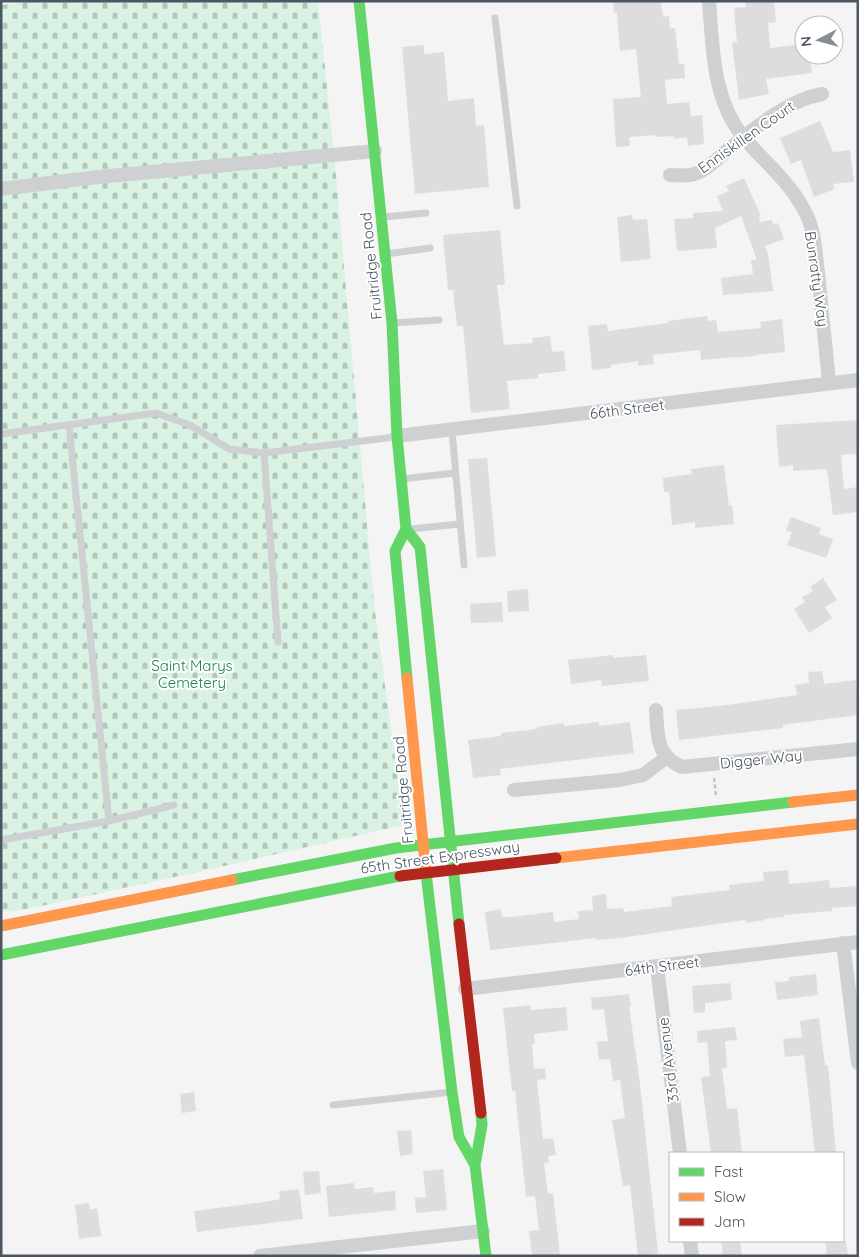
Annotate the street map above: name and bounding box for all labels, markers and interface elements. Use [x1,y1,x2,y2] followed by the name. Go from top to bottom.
[794,15,844,65] north arrow
[797,35,816,47] text: N
[694,97,798,177] street label: Enniskillen Court
[356,211,386,321] street label: Fruitridge Road
[801,230,833,328] street label: Bunratty Way
[589,395,665,423] street label: 66th Street
[151,656,233,692] park label: Saint Marys Cemetery
[389,735,417,845] street label: Fruitridge Road
[719,745,803,773] street label: Digger Way
[359,836,521,878] street label: 65th Street Expressway
[624,952,700,980] street label: 64th Street
[653,1016,683,1104] street label: 33rd Avenue
[669,1152,844,1242] legend
[714,1162,743,1181] text: Fast
[714,1187,746,1206] text: Slow
[714,1212,745,1231] text: Jam

